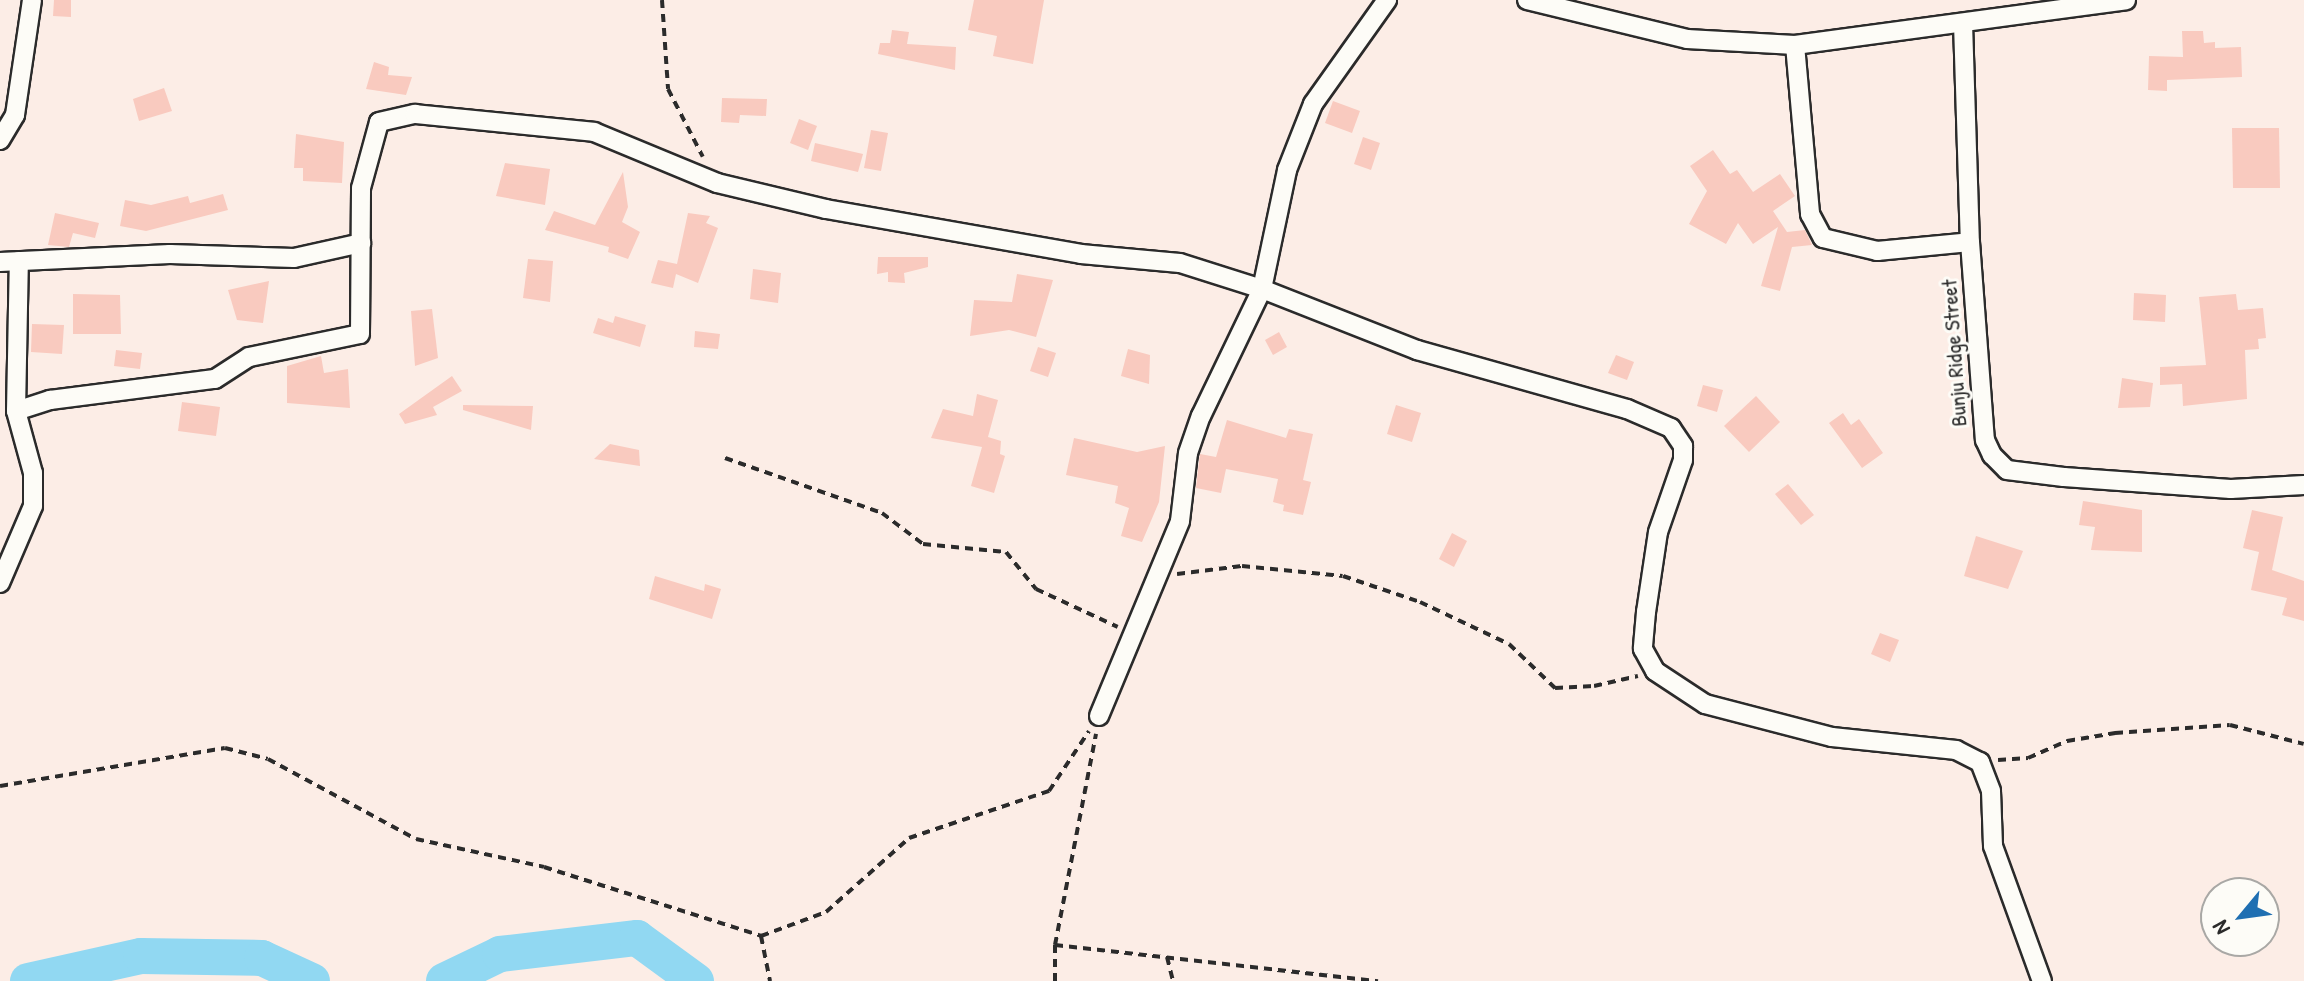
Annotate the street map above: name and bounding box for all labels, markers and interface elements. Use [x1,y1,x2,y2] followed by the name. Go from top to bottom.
[1936,279,1972,427] street label: Bunju Ridge Street
[2200,877,2280,957] north arrow
[2205,915,2237,940] text: N

